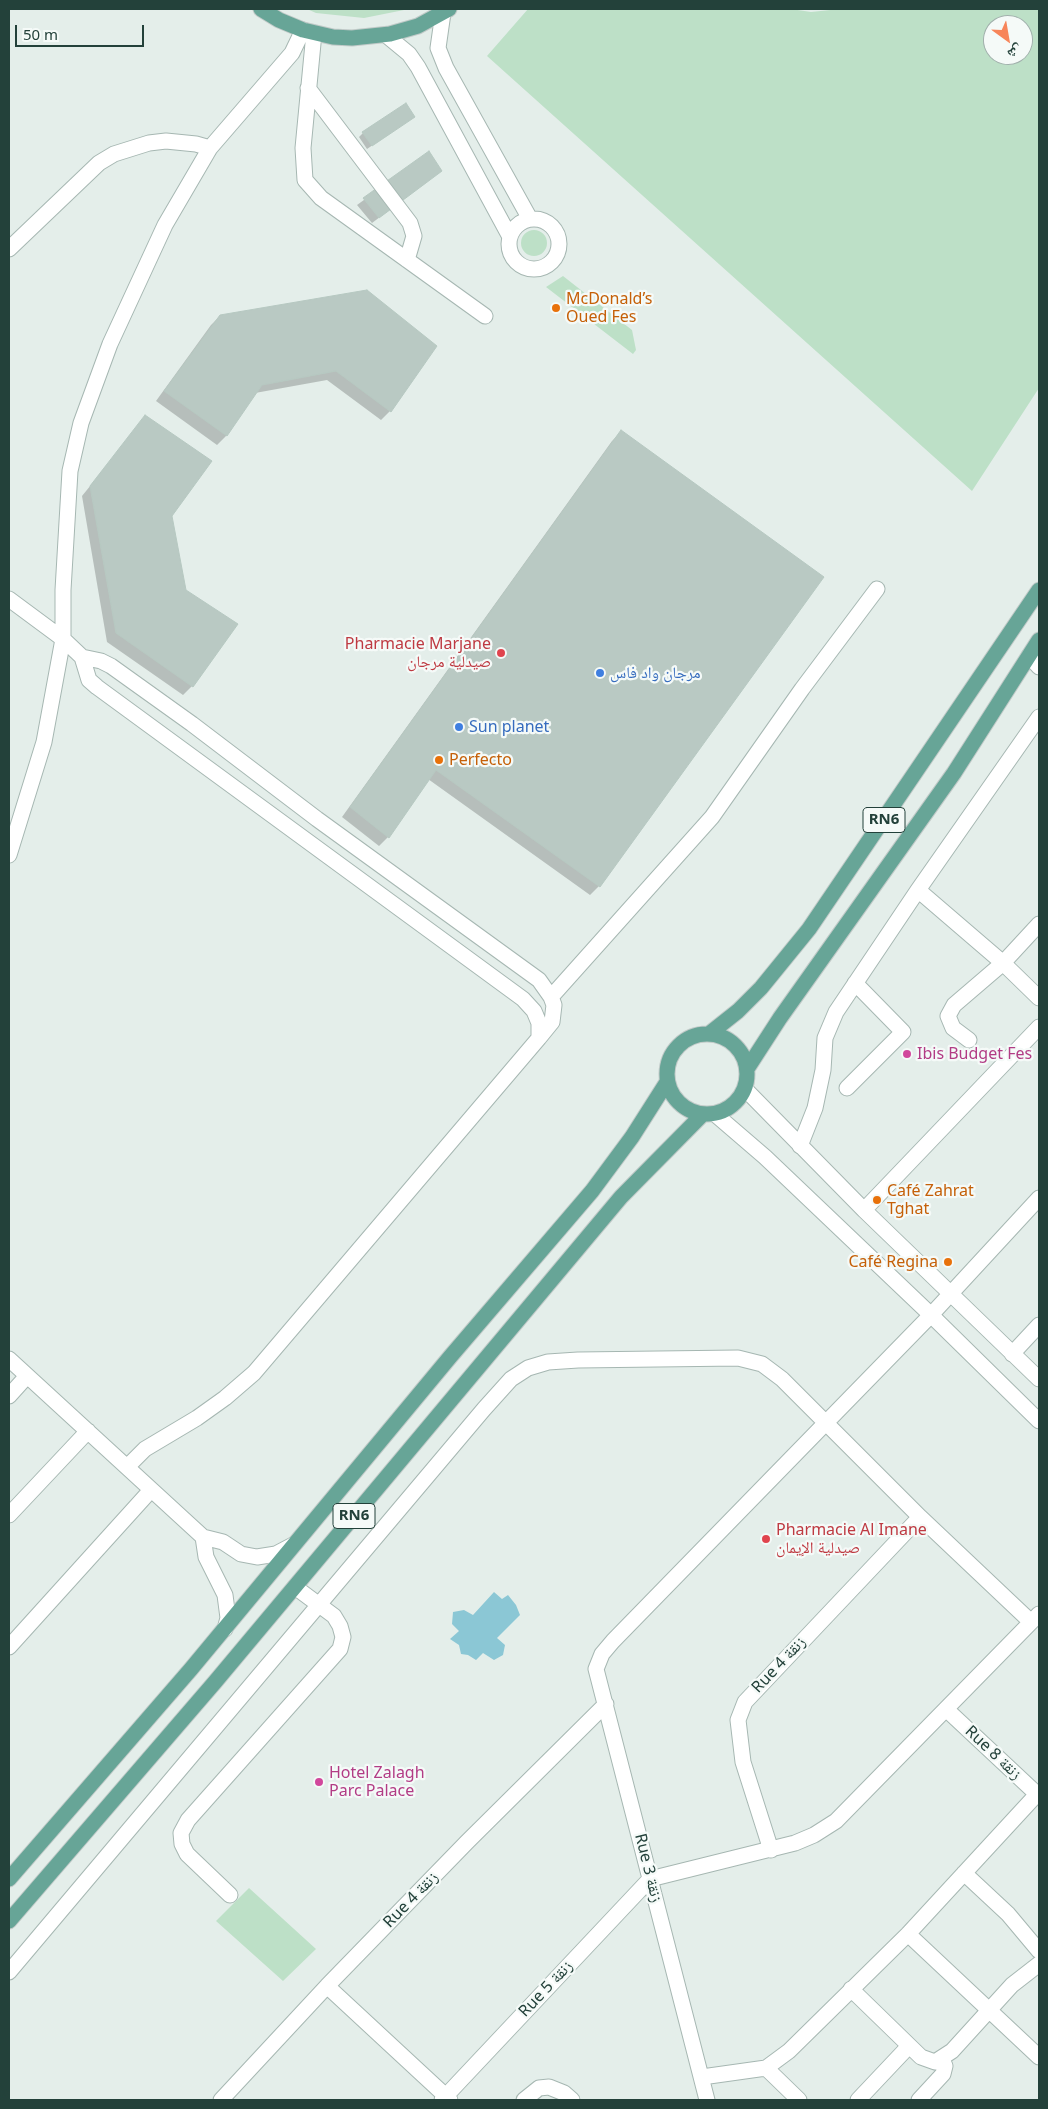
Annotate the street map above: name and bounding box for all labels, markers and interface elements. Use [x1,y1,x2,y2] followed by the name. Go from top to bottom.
[18,15,146,47] scale bar
[983,15,1033,65] north arrow
[23,24,58,44] text: 50 m
[1004,40,1027,64] text: ش
[566,289,652,327] place label: McDonald’s Oued Fes
[550,302,562,314] marker: McDonald’s Oued Fes
[345,634,491,672] place label: Pharmacie Marjane صيدلية مرجان
[495,647,507,659] marker: Pharmacie Marjane صيدلية مرجان
[610,663,701,683] place label: مرجان واد فاس
[594,667,606,679] marker: مرجان واد فاس
[469,717,549,737] place label: Sun planet
[453,721,465,733] marker: Sun planet
[449,750,512,770] place label: Perfecto
[433,754,445,766] marker: Perfecto
[863,808,905,832] road number: RN6
[917,1044,1032,1064] place label: Ibis Budget Fes
[901,1048,913,1060] marker: Ibis Budget Fes
[887,1181,974,1219] place label: Café Zahrat Tghat
[871,1194,883,1206] marker: Café Zahrat Tghat
[848,1252,938,1272] place label: Café Regina
[942,1256,954,1268] marker: Café Regina
[333,1504,375,1528] road number: RN6
[776,1520,927,1558] place label: Pharmacie Al Imane صيدلية الإيمان
[760,1533,772,1545] marker: Pharmacie Al Imane صيدلية الإيمان
[748,1633,810,1697] street label: Rue 4 زنقة
[961,1722,1025,1784] street label: Rue 8 زنقة
[329,1763,425,1801] place label: Hotel Zalagh Parc Palace
[313,1776,325,1788] marker: Hotel Zalagh Parc Palace
[630,1832,666,1904] street label: Rue 3 زنقة
[380,1868,442,1932] street label: Rue 4 زنقة
[515,1957,577,2021] street label: Rue 5 زنقة

